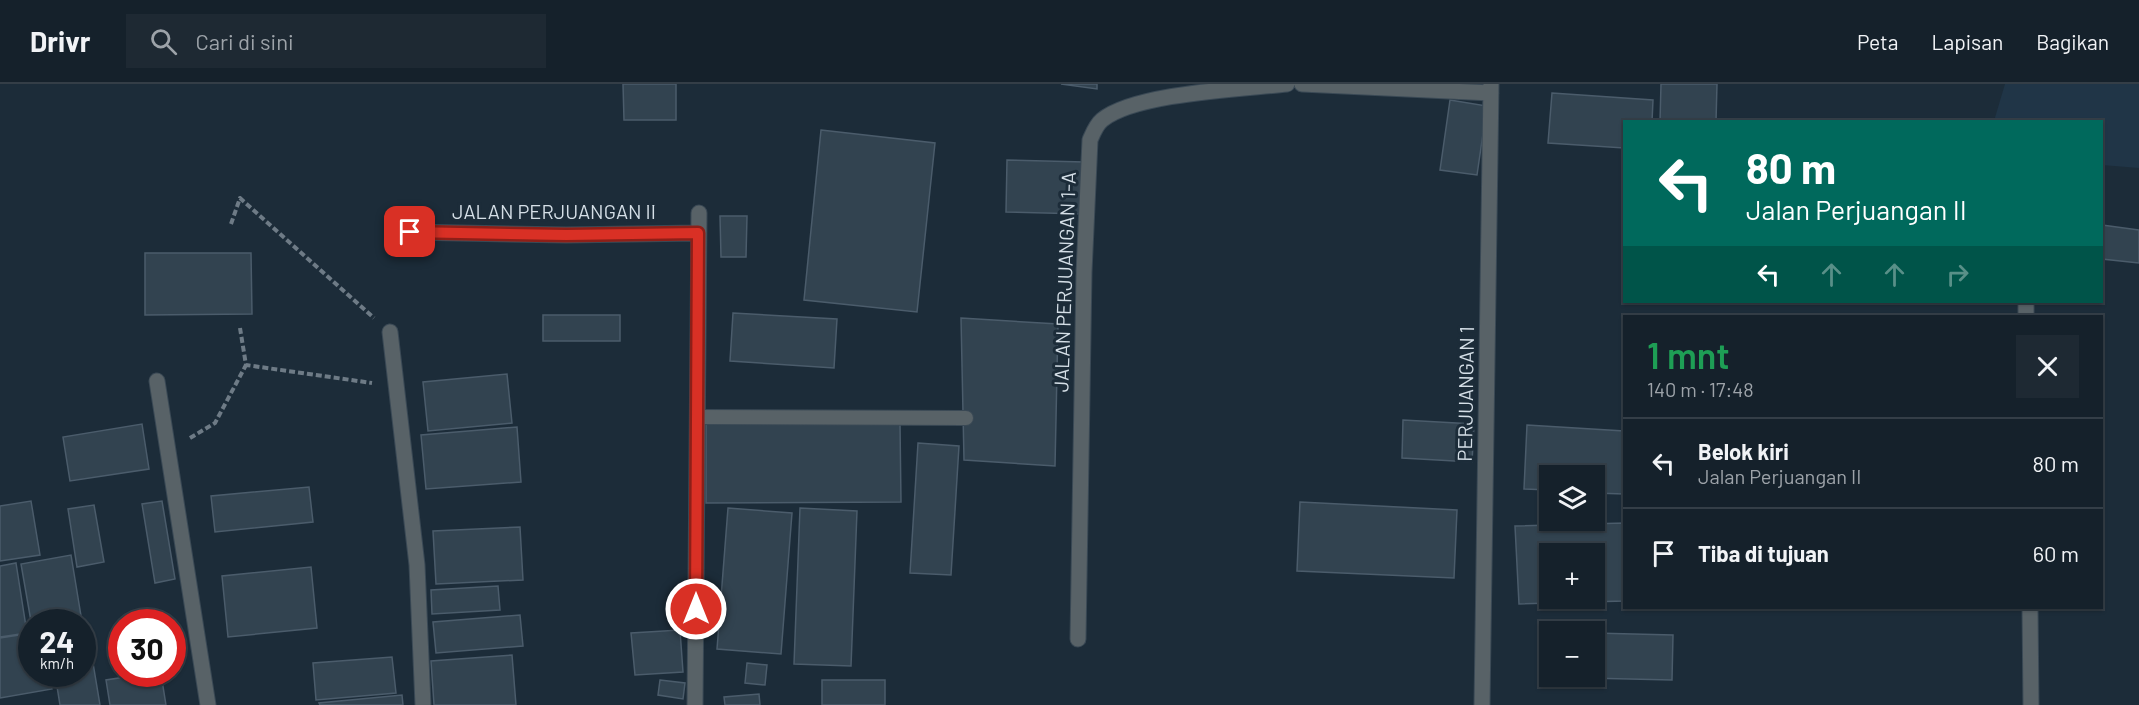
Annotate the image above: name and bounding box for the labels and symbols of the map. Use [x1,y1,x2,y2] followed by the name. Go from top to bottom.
[1048,171,1080,393] street label: JALAN PERJUANGAN 1-A
[452,199,656,223] street label: JALAN PERJUANGAN II
[384,206,435,257] pin
[1452,326,1478,462] street label: PERJUANGAN 1
[664,577,728,641] position arrow
[108,609,186,687] speed limit sign: 30

